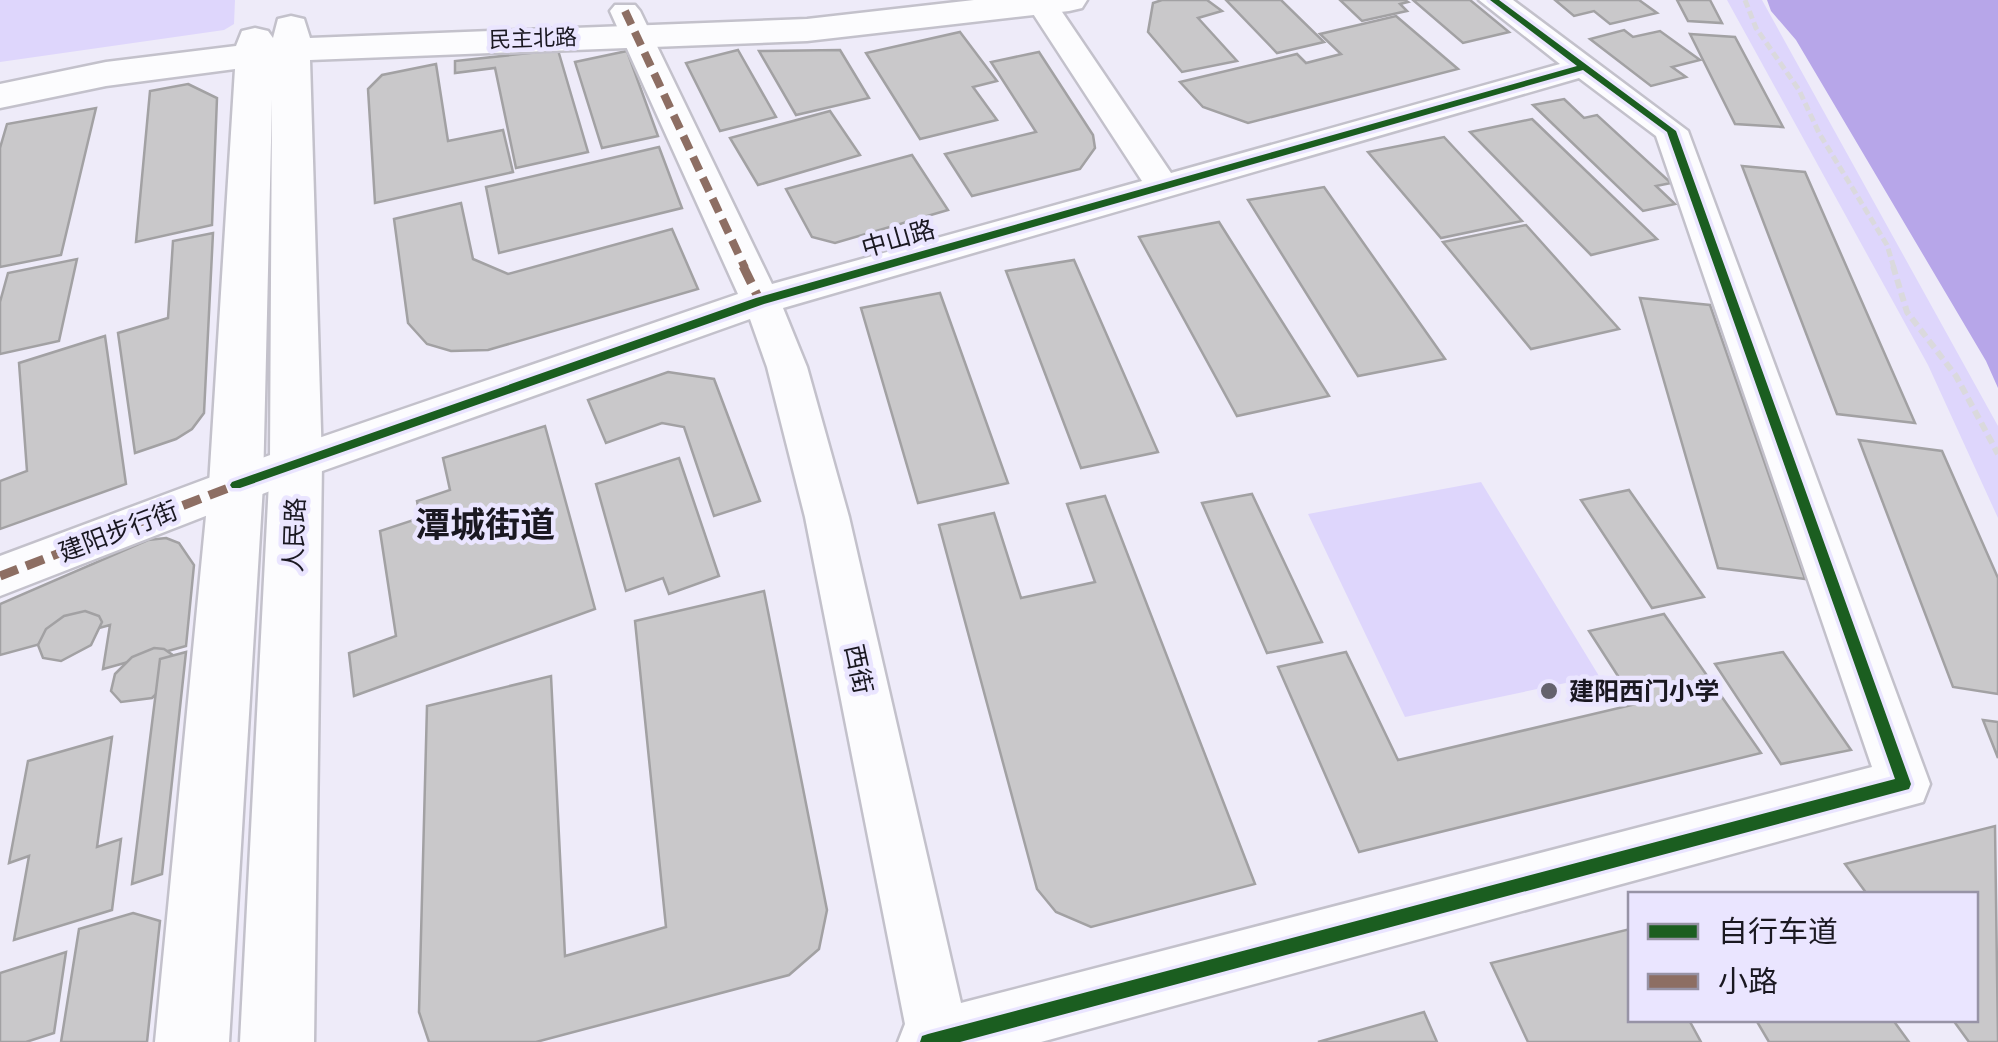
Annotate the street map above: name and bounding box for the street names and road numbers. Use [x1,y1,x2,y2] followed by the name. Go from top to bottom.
[489,22,577,54] street label: 民主北路
[858,212,938,264] street label: 中山路
[54,494,182,568] street label: 建阳步行街
[277,497,311,573] street label: 人民路
[838,641,880,697] street label: 西街

